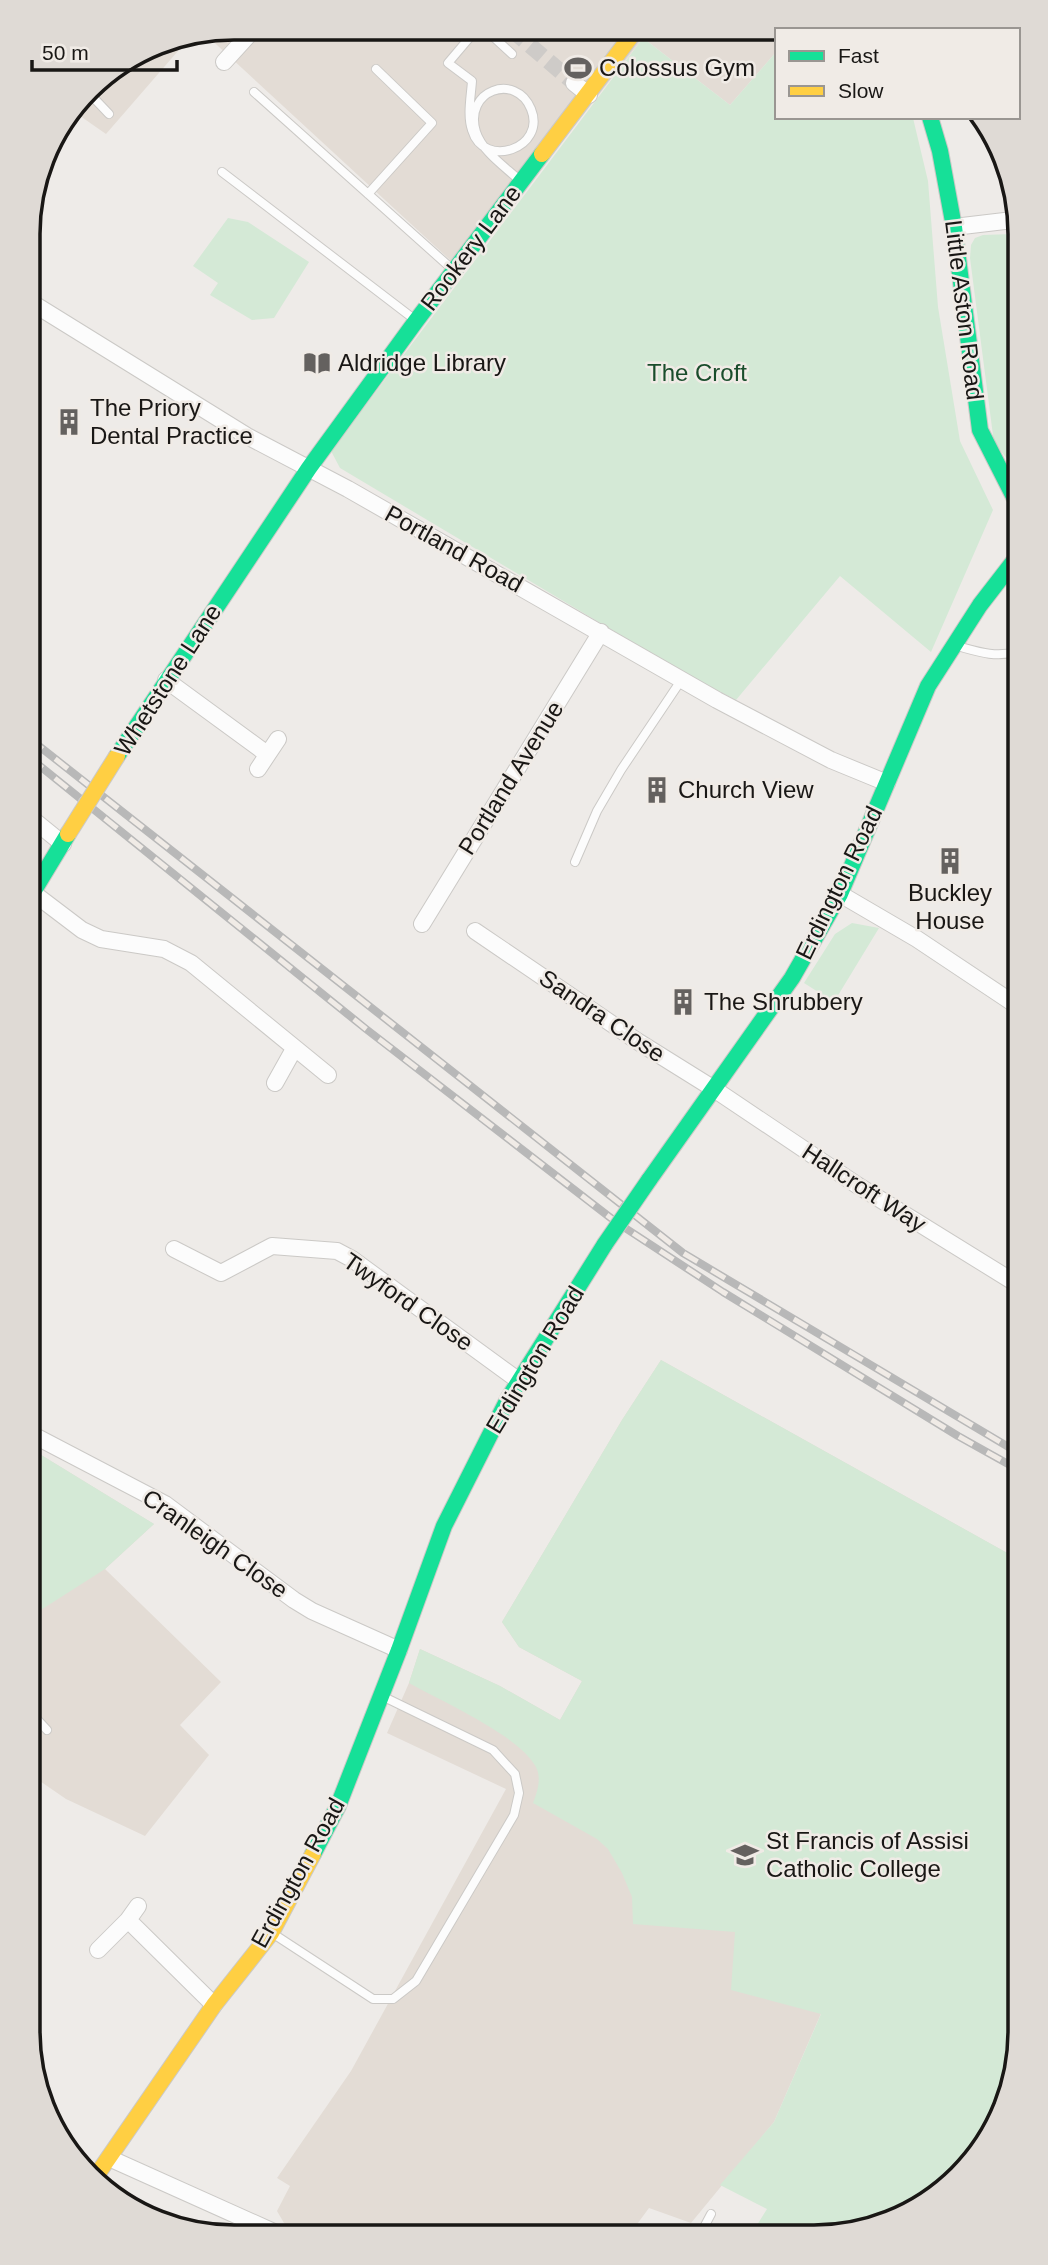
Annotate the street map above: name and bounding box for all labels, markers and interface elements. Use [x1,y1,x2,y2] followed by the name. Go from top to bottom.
[32,28,177,72] scale bar
[775,28,1020,119] legend
[42,41,89,64] text: 50 m
[838,44,879,67] text: Fast
[563,53,593,83] sports icon: Colossus Gym
[599,54,755,81] place label: Colossus Gym
[838,79,884,102] text: Slow
[415,180,526,315] street label: Rookery Lane
[940,218,989,402] street label: Little Aston Road
[302,348,332,378] library icon: Aldridge Library
[338,349,506,376] place label: Aldridge Library
[647,359,747,386] park label: The Croft
[90,394,253,449] place label: The Priory Dental Practice
[54,407,84,437] building icon: The Priory Dental Practice
[381,500,528,598] street label: Portland Road
[109,599,227,760] street label: Whetstone Lane
[453,696,569,859] street label: Portland Avenue
[642,775,672,805] building icon: Church View
[678,776,814,803] place label: Church View
[790,802,887,964] street label: Erdington Road
[935,846,965,876] building icon: Buckley House
[908,879,992,934] place label: Buckley House
[534,964,670,1067] street label: Sandra Close
[668,987,698,1017] building icon: The Shrubbery
[704,988,863,1015] place label: The Shrubbery
[797,1138,931,1238] street label: Hallcroft Way
[338,1247,478,1356] street label: Twyford Close
[480,1281,589,1438] street label: Erdington Road
[138,1484,293,1604] street label: Cranleigh Close
[245,1793,350,1952] street label: Erdington Road
[766,1827,969,1882] place label: St Francis of Assisi Catholic College
[730,1840,760,1870] school or university icon: St Francis of Assisi Catholic College

